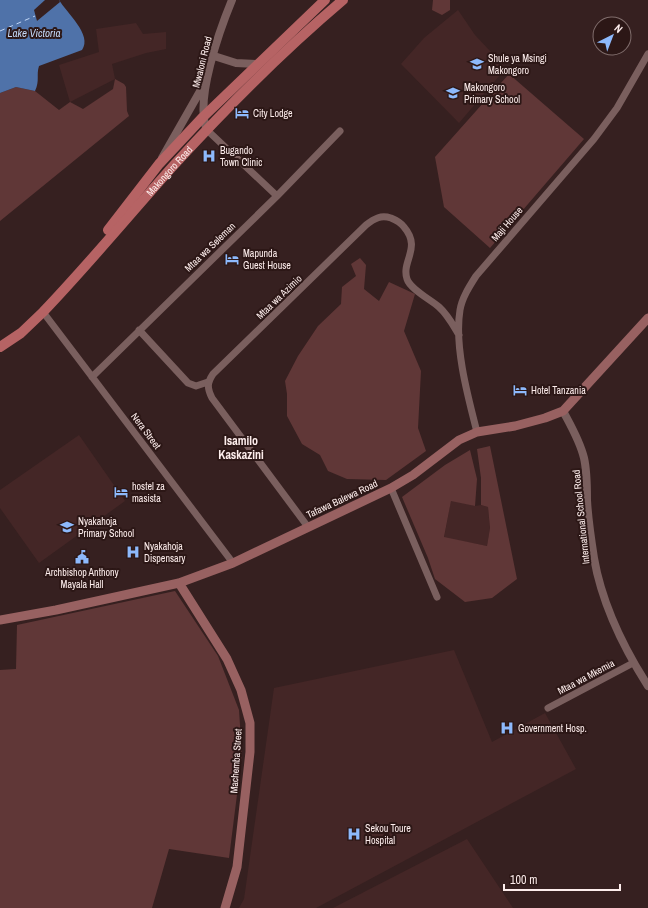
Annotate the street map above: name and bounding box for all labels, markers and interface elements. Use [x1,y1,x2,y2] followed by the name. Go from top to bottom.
[592,16,632,56] north arrow
[612,21,626,36] text: N
[8,26,60,40] water label: Lake Victoria
[189,35,215,89] street label: Mwaloni Road
[488,52,547,77] place label: Shule ya Msingi Makongoro
[469,56,485,72] school or university icon: Shule ya Msingi Makongoro
[464,81,520,106] place label: Makongoro Primary School
[445,85,461,101] school or university icon: Makongoro Primary School
[234,105,250,121] hotel icon: City Lodge
[253,107,293,120] place label: City Lodge
[143,143,195,199] street label: Makongoro Road
[220,144,262,169] place label: Bugando Town Clinic
[201,148,217,164] hospital icon: Bugando Town Clinic
[488,204,526,244] street label: Maji House
[182,220,238,274] street label: Mtaa wa Seleman
[243,247,291,272] place label: Mapunda Guest House
[224,251,240,267] hotel icon: Mapunda Guest House
[254,272,305,322] street label: Mtaa wa Azimio
[512,382,528,398] hotel icon: Hotel Tanzania
[531,384,586,397] place label: Hotel Tanzania
[128,410,164,452] street label: Nera Street
[218,433,264,463] district label: Isamilo Kaskazini
[570,469,592,565] street label: International School Road
[304,477,380,521] street label: Tafawa Balewa Road
[132,480,165,505] place label: hostel za masista
[113,484,129,500] hotel icon: hostel za masista
[78,515,134,540] place label: Nyakahoja Primary School
[59,519,75,535] school or university icon: Nyakahoja Primary School
[144,540,186,565] place label: Nyakahoja Dispensary
[125,544,141,560] hospital icon: Nyakahoja Dispensary
[74,549,90,565] public building icon: Archbishop Anthony Mayala Hall
[44,566,120,591] place label: Archbishop Anthony Mayala Hall
[555,656,617,697] street label: Mtaa wa Mkemia
[499,720,515,736] hospital icon: Government Hosp.
[518,722,587,735] place label: Government Hosp.
[227,728,245,794] street label: Machemba Street
[365,822,411,847] place label: Sekou Toure Hospital
[346,826,362,842] hospital icon: Sekou Toure Hospital
[504,866,620,892] scale bar
[510,872,537,888] text: 100 m

